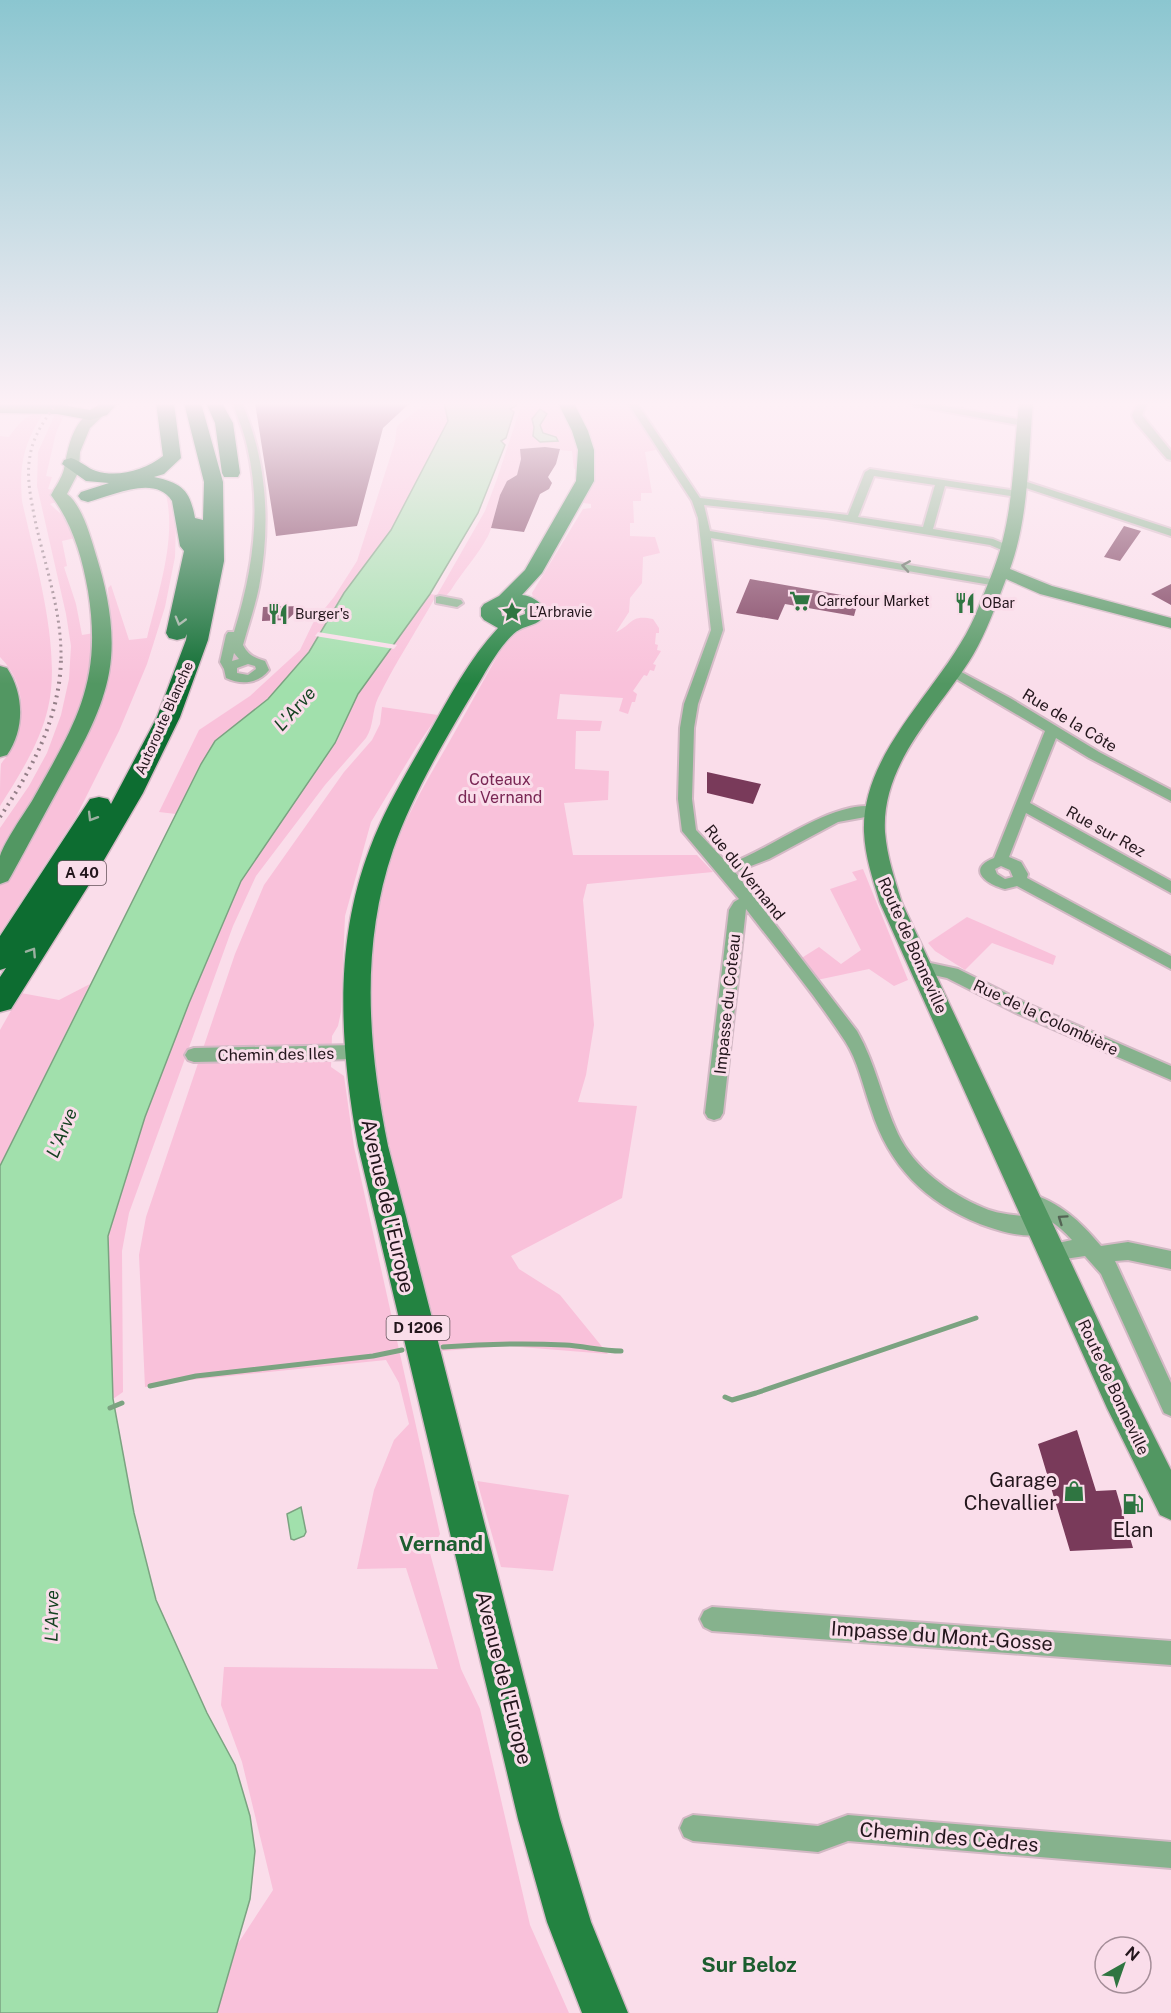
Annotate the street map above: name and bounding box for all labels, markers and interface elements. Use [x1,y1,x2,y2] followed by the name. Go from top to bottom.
[901,560,911,573] one-way arrow
[788,589,812,613] supermarket icon: Carrefour Market
[953,591,977,615] restaurant icon: OBar
[817,593,929,609] place label: Carrefour Market
[982,595,1015,611] place label: OBar
[500,600,524,624] place icon: L’Arbravie
[266,602,290,626] restaurant icon: Burger's
[529,604,593,620] place label: L’Arbravie
[295,606,349,622] place label: Burger's
[175,616,188,626] one-way arrow
[132,659,196,777] street label: Autoroute Blanche
[269,682,320,735] water label: L'Arve
[1019,685,1121,756] street label: Rue de la Côte
[458,770,542,807] park label: Coteaux du Vernand
[1063,802,1149,861] street label: Rue sur Rez
[87,811,99,821] one-way arrow
[700,821,789,924] street label: Rue du Vernand
[58,861,106,885] road number: A 40
[874,874,951,1016] street label: Route de Bonneville
[711,933,744,1075] street label: Impasse du Coteau
[24,948,36,958] one-way arrow
[970,976,1121,1059] street label: Rue de la Colombière
[218,1044,335,1065] street label: Chemin des Iles
[42,1105,81,1161] water label: L'Arve
[356,1117,420,1295] street label: Avenue de l'Europe
[1058,1215,1069,1226] one-way arrow
[386,1316,450,1340] road number: D 1206
[1074,1316,1153,1458] street label: Route de Bonneville
[964,1468,1057,1515] place label: Garage Chevallier
[1062,1479,1086,1503] shop icon: Garage Chevallier
[1121,1492,1145,1516] fuel station icon: Elan
[1113,1518,1153,1542] place label: Elan
[399,1531,483,1556] district label: Vernand
[471,1589,537,1767] street label: Avenue de l'Europe
[41,1590,62,1642] water label: L'Arve
[830,1616,1054,1656] street label: Impasse du Mont-Gosse
[859,1817,1039,1857] street label: Chemin des Cèdres
[1093,1935,1153,1995] north arrow
[1121,1943,1143,1965] text: N
[701,1952,797,1977] district label: Sur Beloz

